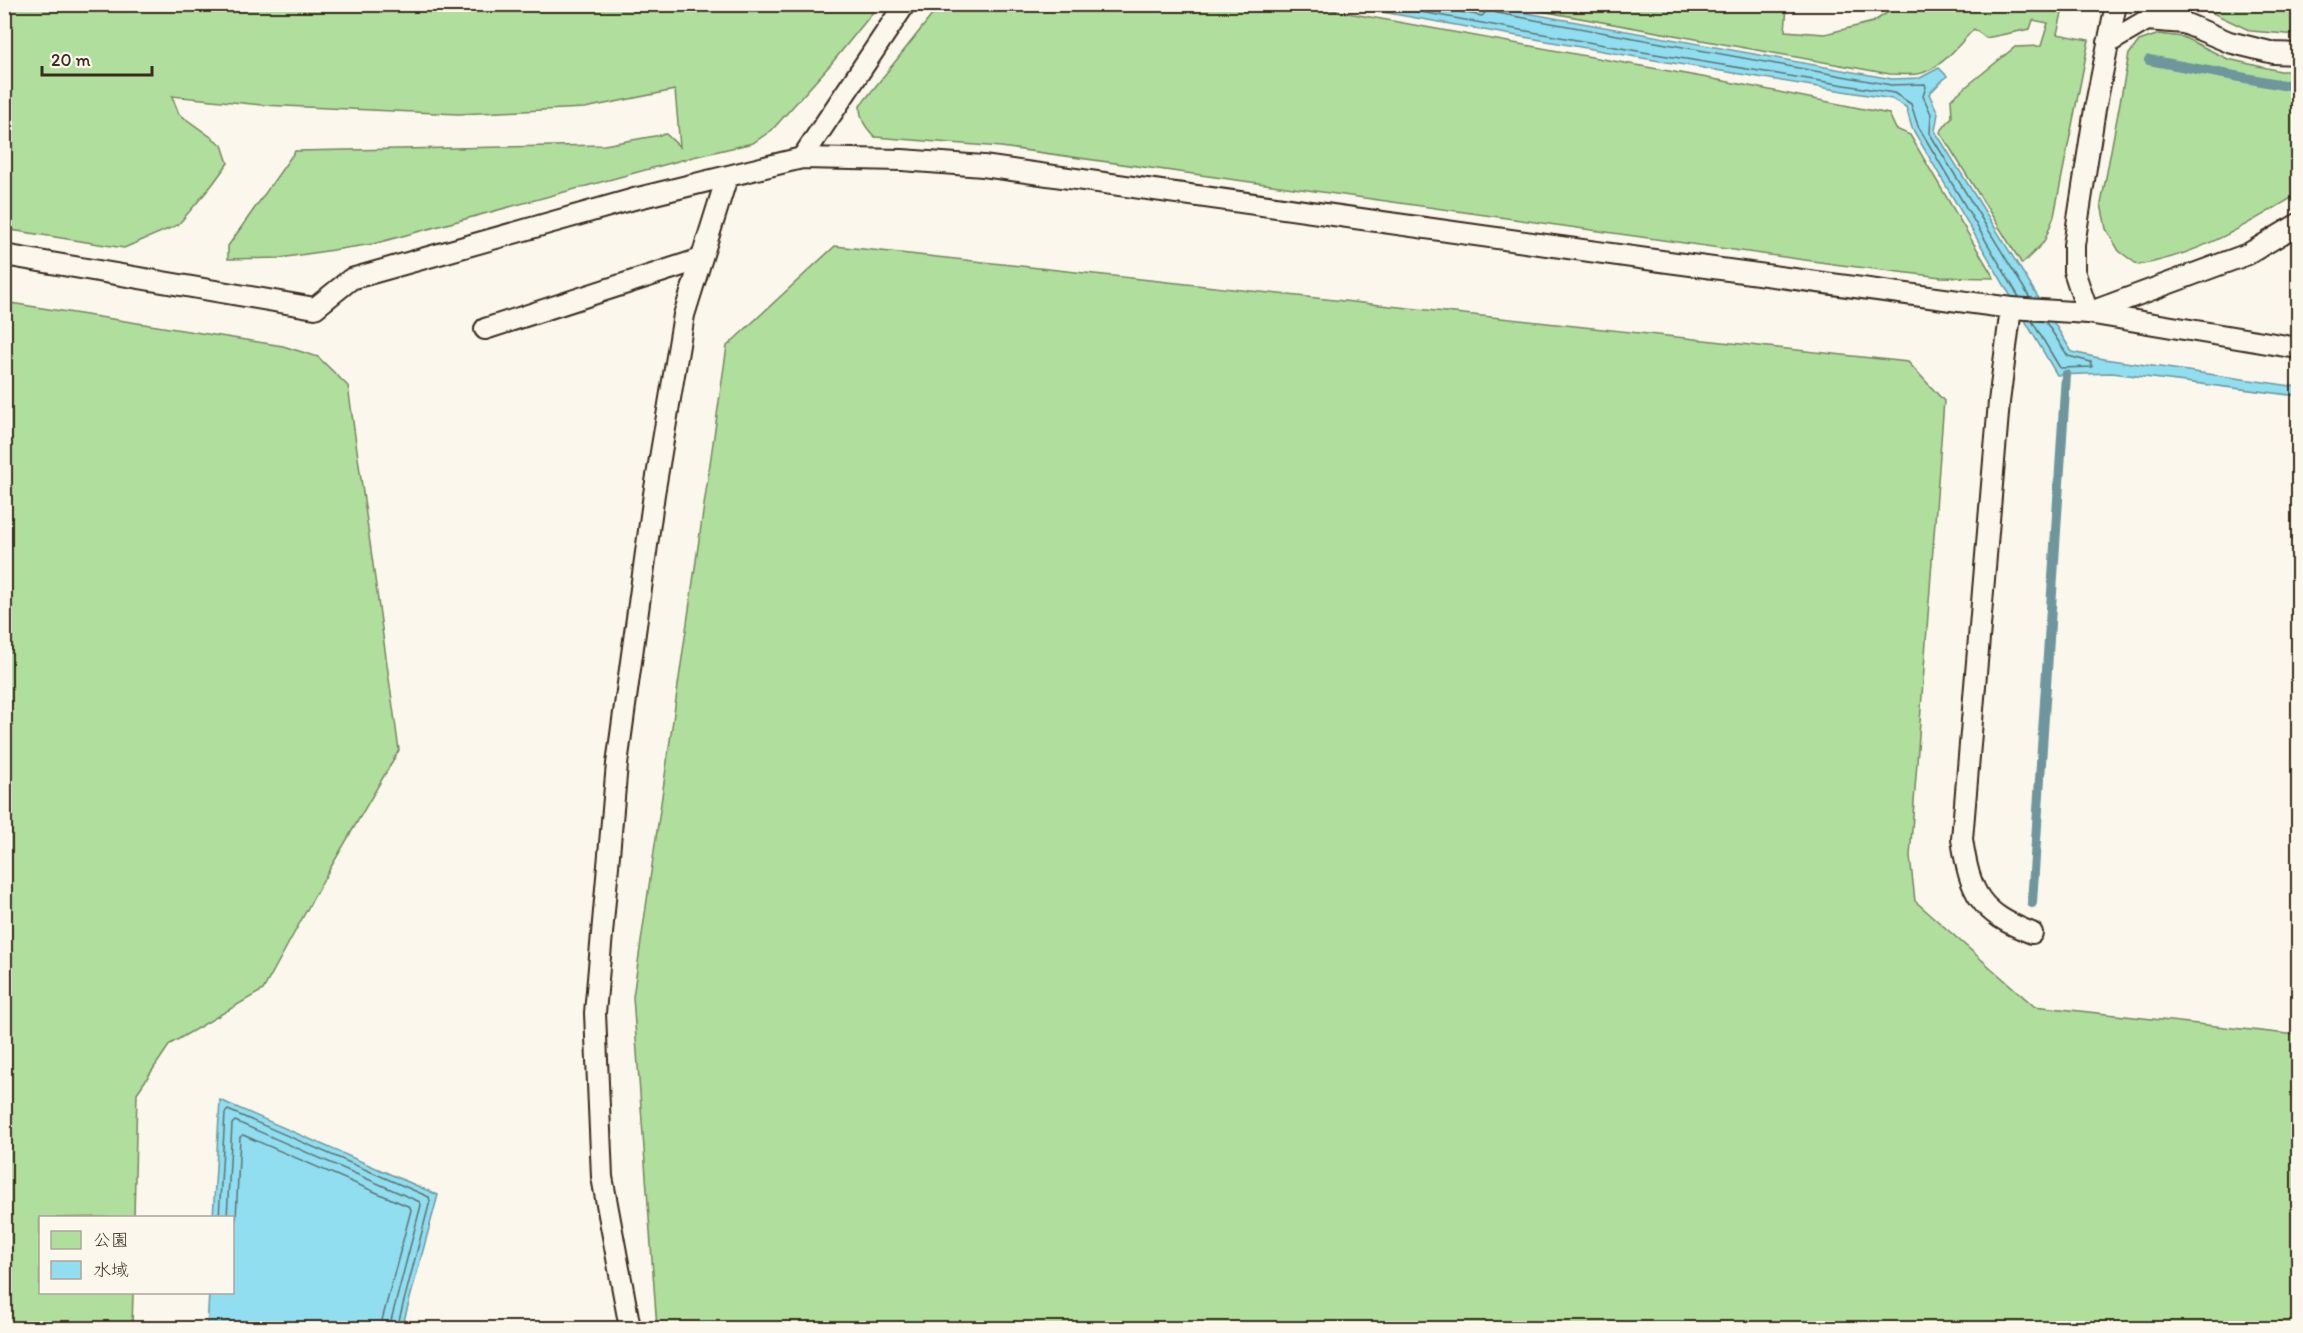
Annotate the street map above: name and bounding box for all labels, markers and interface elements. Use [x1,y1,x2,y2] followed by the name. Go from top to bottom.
[42,39,152,77] scale bar
[51,49,91,71] text: 20 m
[39,1216,234,1294] legend
[93,1229,129,1251] text: 公園
[93,1259,129,1281] text: 水域

